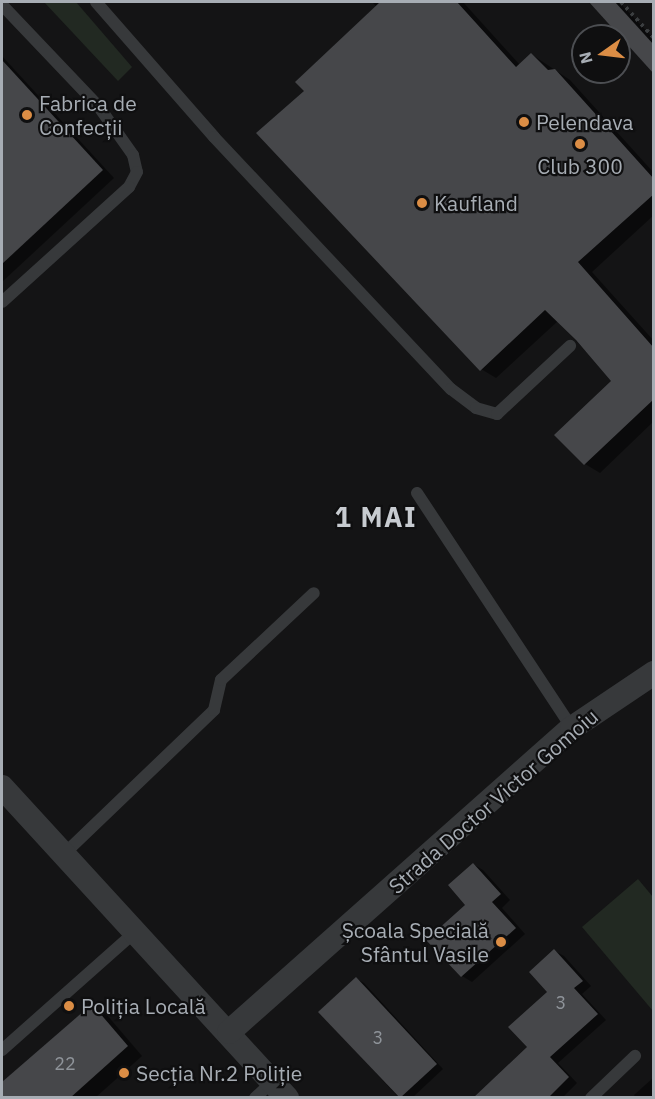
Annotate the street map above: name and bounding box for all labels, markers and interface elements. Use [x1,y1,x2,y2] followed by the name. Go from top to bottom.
[571,24,631,84] north arrow
[574,50,597,66] text: N
[39,90,137,140] place label: Fabrica de Confecții
[20,108,34,122] marker: Fabrica de Confecții
[536,109,634,135] place label: Pelendava
[517,115,531,129] marker: Pelendava
[573,137,587,151] marker: Club 300
[537,153,623,179] place label: Club 300
[434,190,518,216] place label: Kaufland
[415,196,429,210] marker: Kaufland
[335,501,417,533] district label: 1 MAI
[383,703,603,899] street label: Strada Doctor Victor Gomoiu
[342,917,489,967] place label: Școala Specială Sfântul Vasile
[494,935,508,949] marker: Școala Specială Sfântul Vasile
[556,992,566,1014] house number: 3
[81,993,206,1019] place label: Poliția Locală
[62,999,76,1013] marker: Poliția Locală
[373,1027,383,1049] house number: 3
[54,1053,76,1075] house number: 22
[136,1060,302,1086] place label: Secția Nr.2 Poliție
[117,1066,131,1080] marker: Secția Nr.2 Poliție

